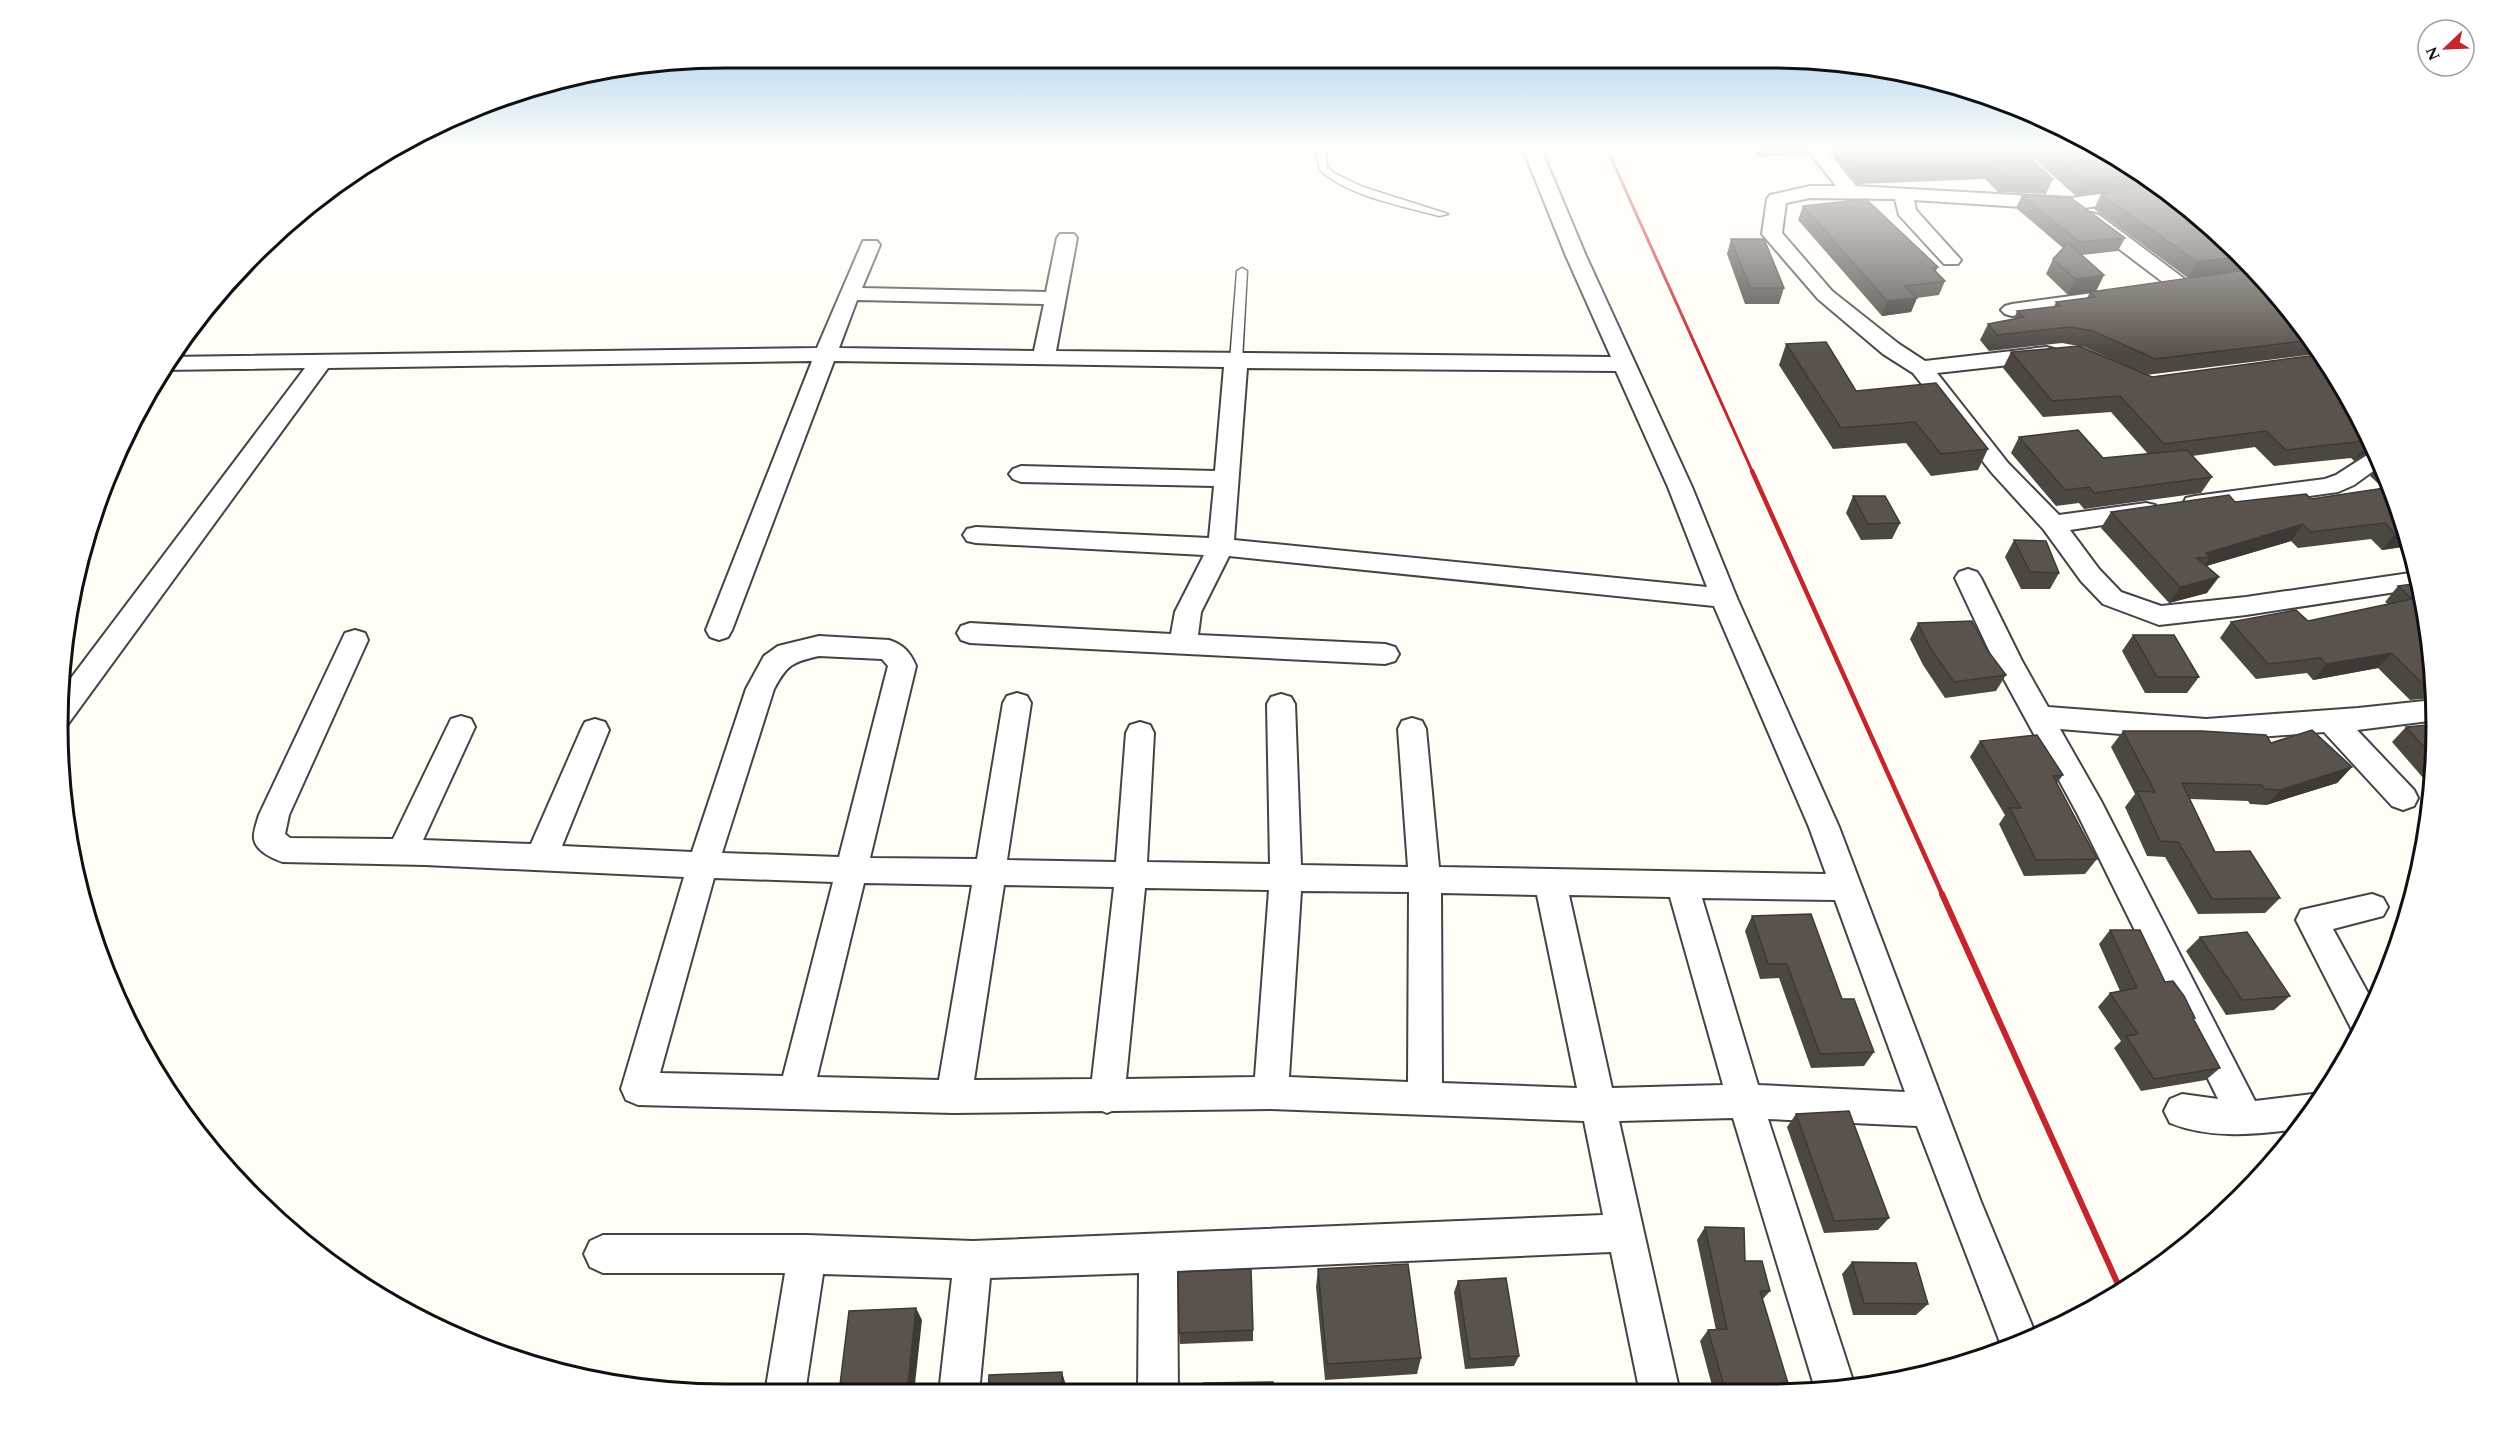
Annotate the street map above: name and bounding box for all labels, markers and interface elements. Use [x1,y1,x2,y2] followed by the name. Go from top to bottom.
[2416,18,2476,78] north arrow
[2420,43,2447,64] text: N

